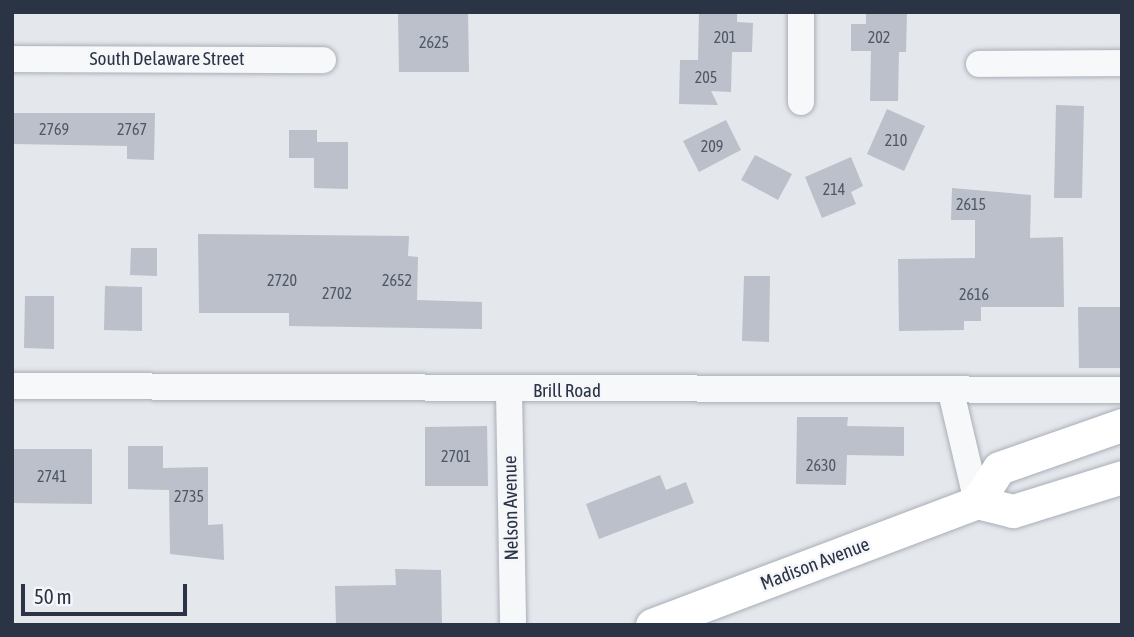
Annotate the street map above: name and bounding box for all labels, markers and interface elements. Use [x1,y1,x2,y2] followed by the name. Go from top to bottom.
[714,27,736,47] house number: 201
[868,27,890,47] house number: 202
[419,32,449,52] house number: 2625
[89,48,245,70] street label: South Delaware Street
[695,67,717,87] house number: 205
[39,119,69,139] house number: 2769
[117,119,147,139] house number: 2767
[885,130,907,150] house number: 210
[701,136,723,156] house number: 209
[823,179,845,199] house number: 214
[956,194,986,214] house number: 2615
[267,270,297,290] house number: 2720
[382,270,412,290] house number: 2652
[322,283,352,303] house number: 2702
[959,284,989,304] house number: 2616
[533,380,601,402] street label: Brill Road
[441,446,471,466] house number: 2701
[499,455,523,561] street label: Nelson Avenue
[806,455,836,475] house number: 2630
[37,466,67,486] house number: 2741
[174,486,204,506] house number: 2735
[757,533,873,595] street label: Madison Avenue
[24,570,191,614] scale bar
[34,584,72,608] text: 50 m

